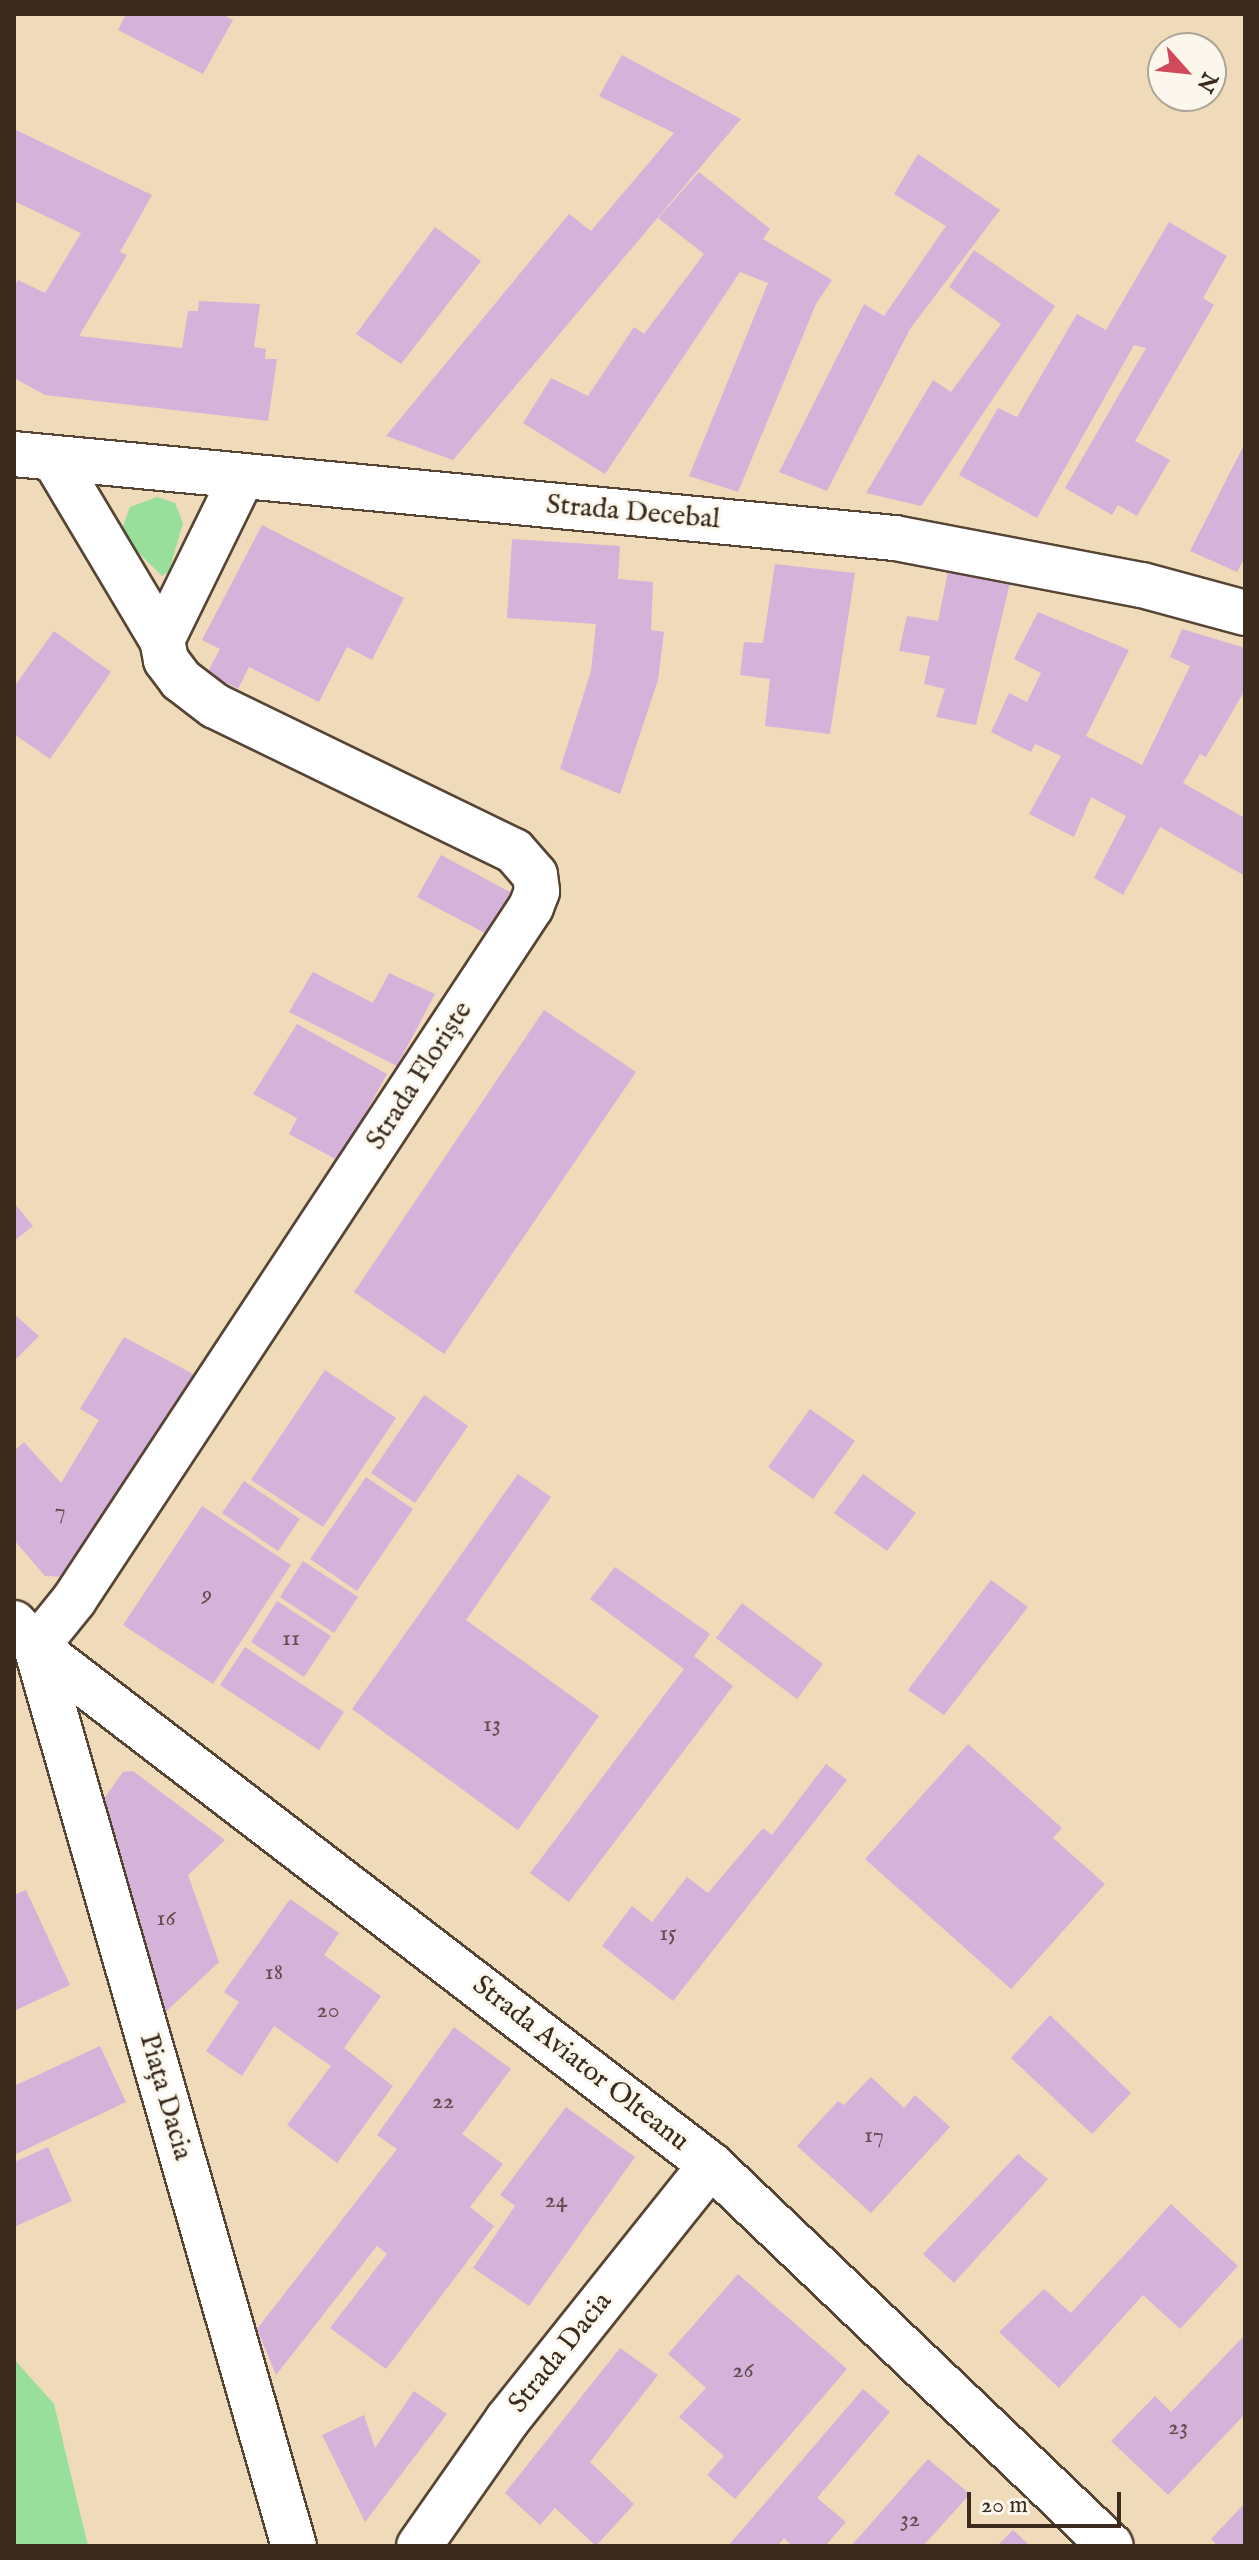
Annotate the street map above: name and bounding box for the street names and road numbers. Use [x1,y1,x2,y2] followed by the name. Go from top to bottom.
[545,489,721,537] street label: Strada Decebal
[360,996,480,1156] street label: Strada Floriște
[465,1969,695,2159] street label: Strada Aviator Olteanu
[131,2030,199,2164] street label: Piața Dacia
[502,2286,620,2420] street label: Strada Dacia

